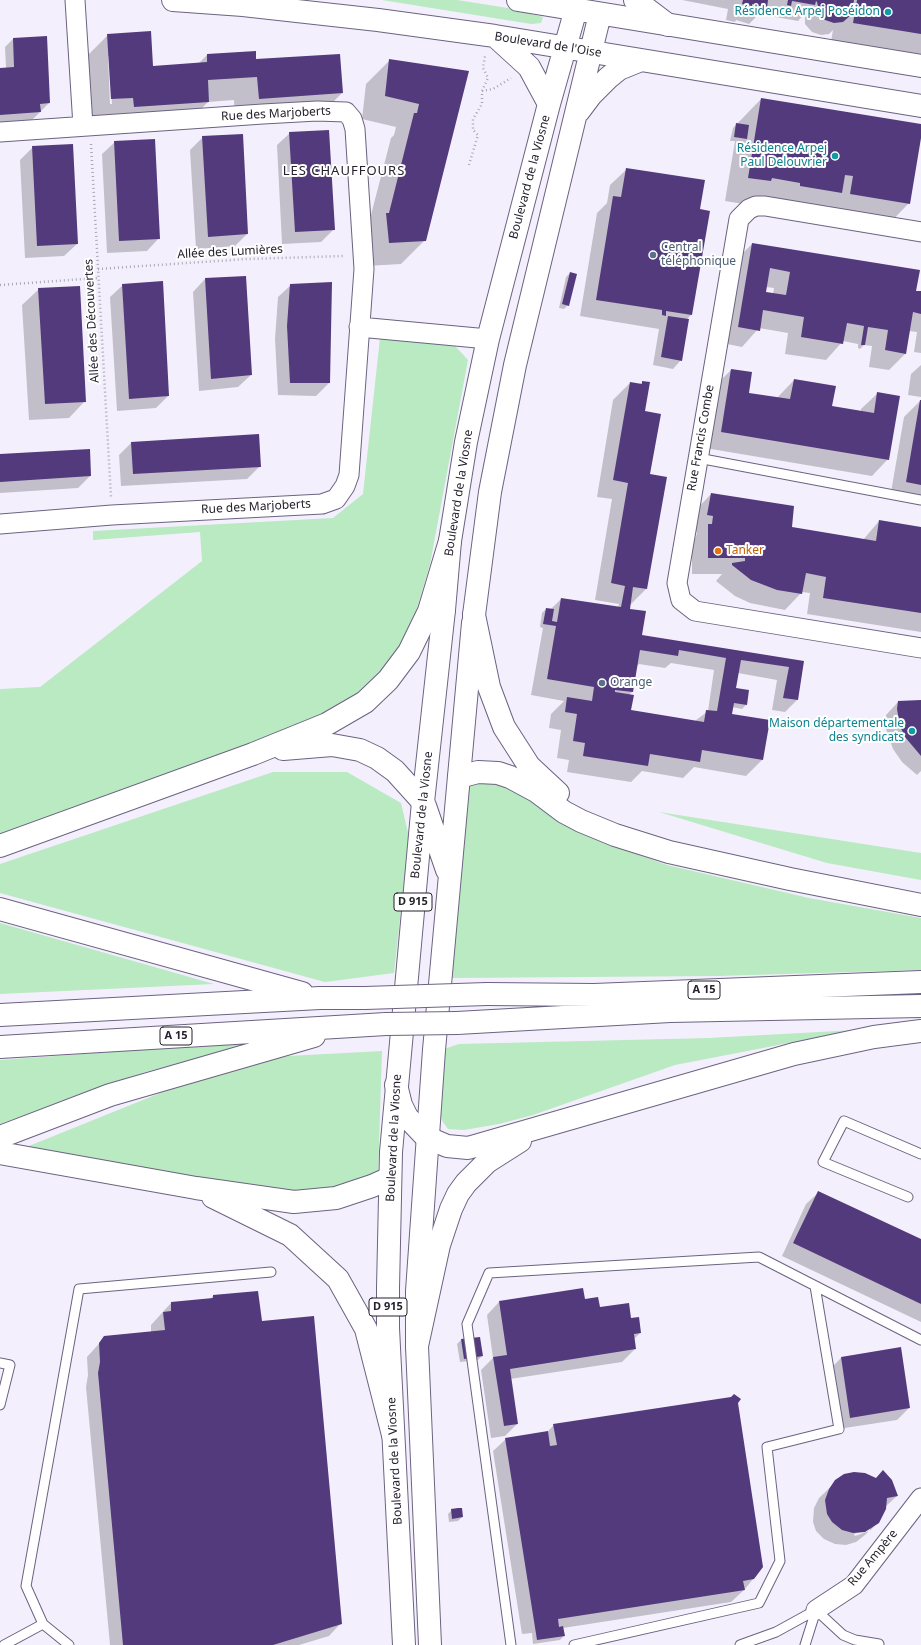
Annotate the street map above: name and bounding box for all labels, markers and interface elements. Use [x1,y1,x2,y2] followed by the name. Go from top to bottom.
[735,5,880,19] place label: Résidence Arpej Poséidon
[883,7,893,17] marker: Résidence Arpej Poséidon
[493,29,603,61] street label: Boulevard de l'Oise
[221,104,331,124] street label: Rue des Marjoberts
[507,113,553,241] street label: Boulevard de la Viosne
[737,142,827,170] place label: Résidence Arpej Paul Delouvrier
[830,151,840,161] marker: Résidence Arpej Paul Delouvrier
[283,163,405,179] district label: LES CHAUFFOURS
[661,241,736,269] place label: Central téléphonique
[177,242,283,262] street label: Allée des Lumières
[648,250,658,260] marker: Central téléphonique
[82,259,102,383] street label: Allée des Découvertes
[685,384,717,492] street label: Rue Francis Combe
[442,429,476,557] street label: Boulevard de la Viosne
[201,497,311,517] street label: Rue des Marjoberts
[726,544,764,558] place label: Tanker
[713,546,723,556] marker: Tanker
[610,676,652,690] place label: Orange
[597,678,607,688] marker: Orange
[769,717,904,745] place label: Maison départementale des syndicats
[907,726,917,736] marker: Maison départementale des syndicats
[408,751,436,879] street label: Boulevard de la Viosne
[394,893,432,911] road number: D 915
[688,981,720,999] road number: A 15
[160,1027,192,1045] road number: A 15
[383,1074,405,1202] street label: Boulevard de la Viosne
[369,1298,407,1316] road number: D 915
[384,1397,406,1525] street label: Boulevard de la Viosne
[845,1527,901,1589] street label: Rue Ampère

